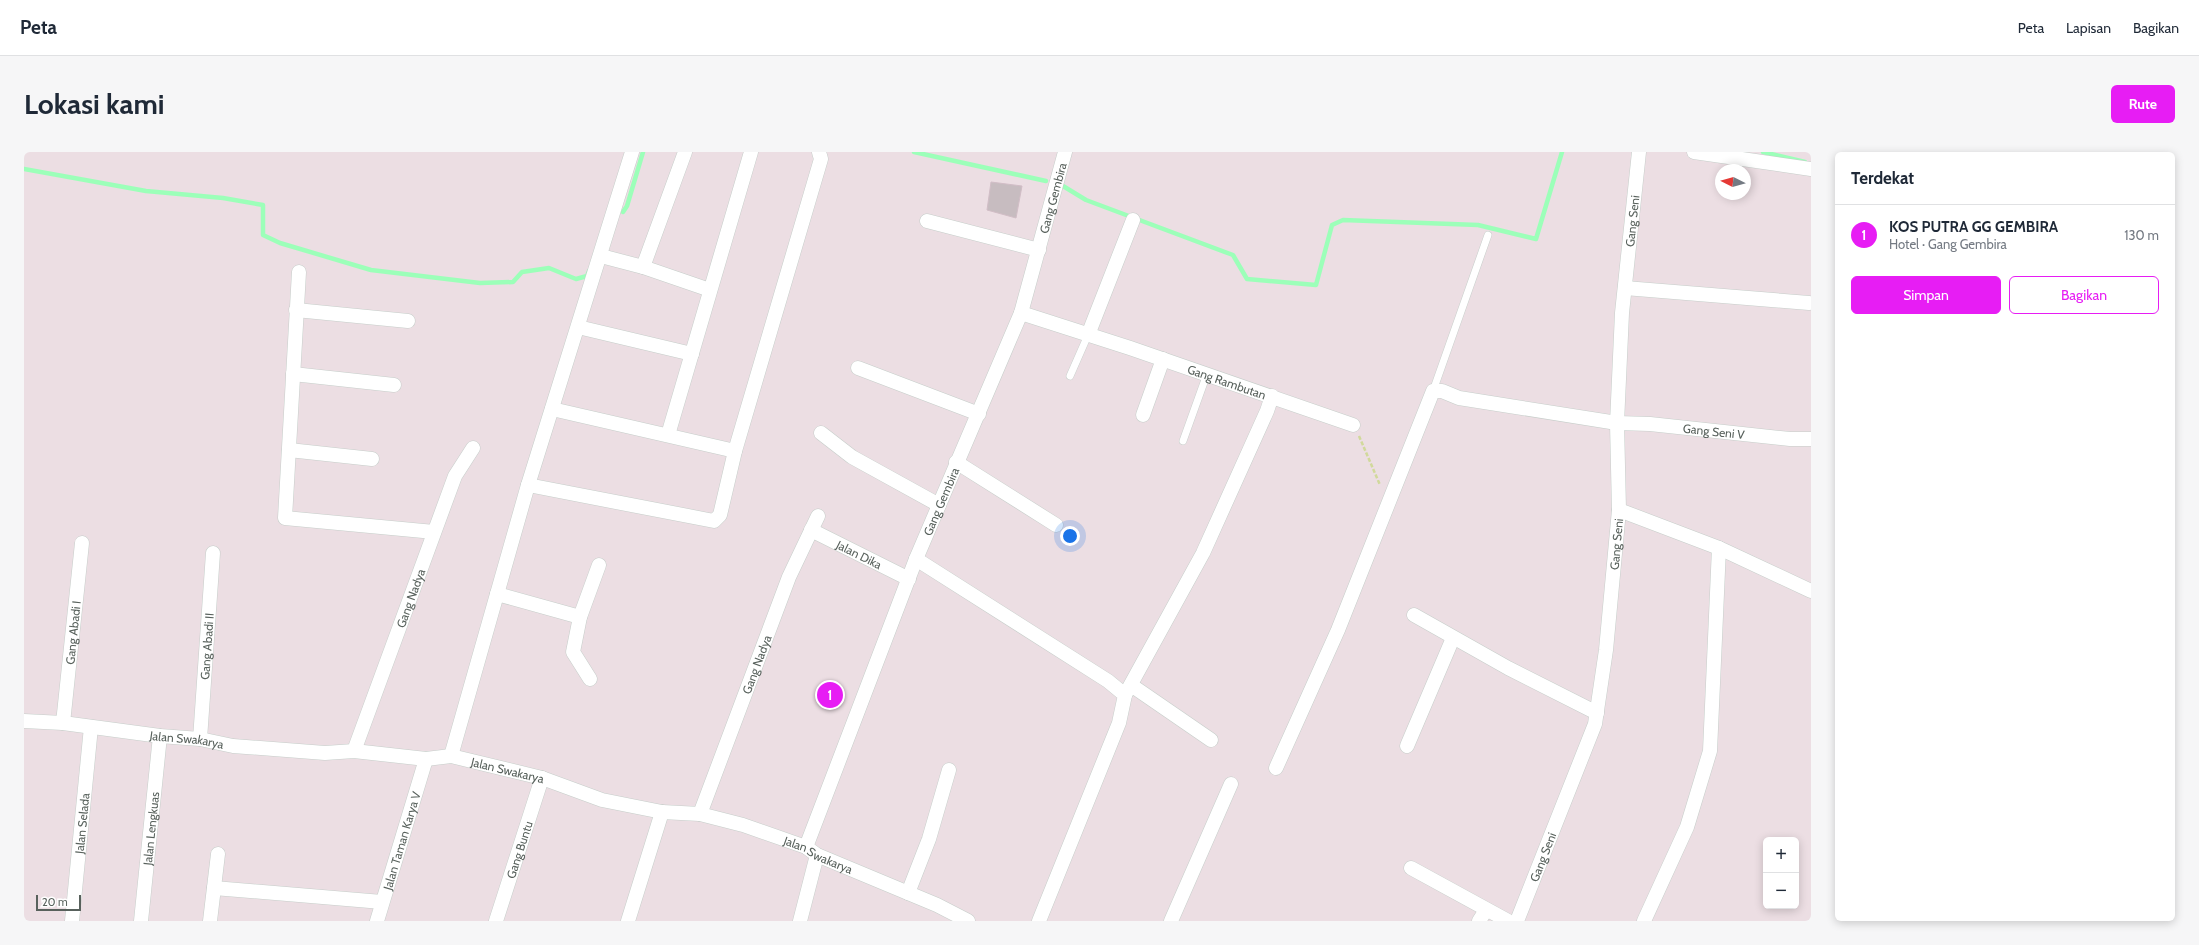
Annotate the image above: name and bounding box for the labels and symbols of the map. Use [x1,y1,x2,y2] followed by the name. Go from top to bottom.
[1036,161,1069,235] street label: Gang Gembira
[1715,164,1751,200] north arrow
[1622,194,1642,247] street label: Gang Seni
[1186,361,1268,402] street label: Gang Rambutan
[1682,420,1746,442] street label: Gang Seni V
[919,465,962,538] street label: Gang Gembira
[1606,518,1626,571] street label: Gang Seni
[1060,526,1080,546] your location
[833,536,885,572] street label: Jalan Dika
[393,566,428,630] street label: Gang Nadya
[62,600,83,665] street label: Gang Abadi I
[197,612,216,680] street label: Gang Abadi II
[738,632,774,696] street label: Gang Nadya
[817,680,843,710] pin: 1
[148,727,226,751] street label: Jalan Swakarya
[469,753,546,786] street label: Jalan Swakarya
[379,789,423,893] street label: Jalan Taman Karya V
[139,791,162,867] street label: Jalan Lengkuas
[71,792,92,856] street label: Jalan Selada
[503,819,535,880] street label: Gang Buntu
[1526,830,1559,884] street label: Gang Seni
[781,832,855,877] street label: Jalan Swakarya
[36,893,81,912] scale bar

